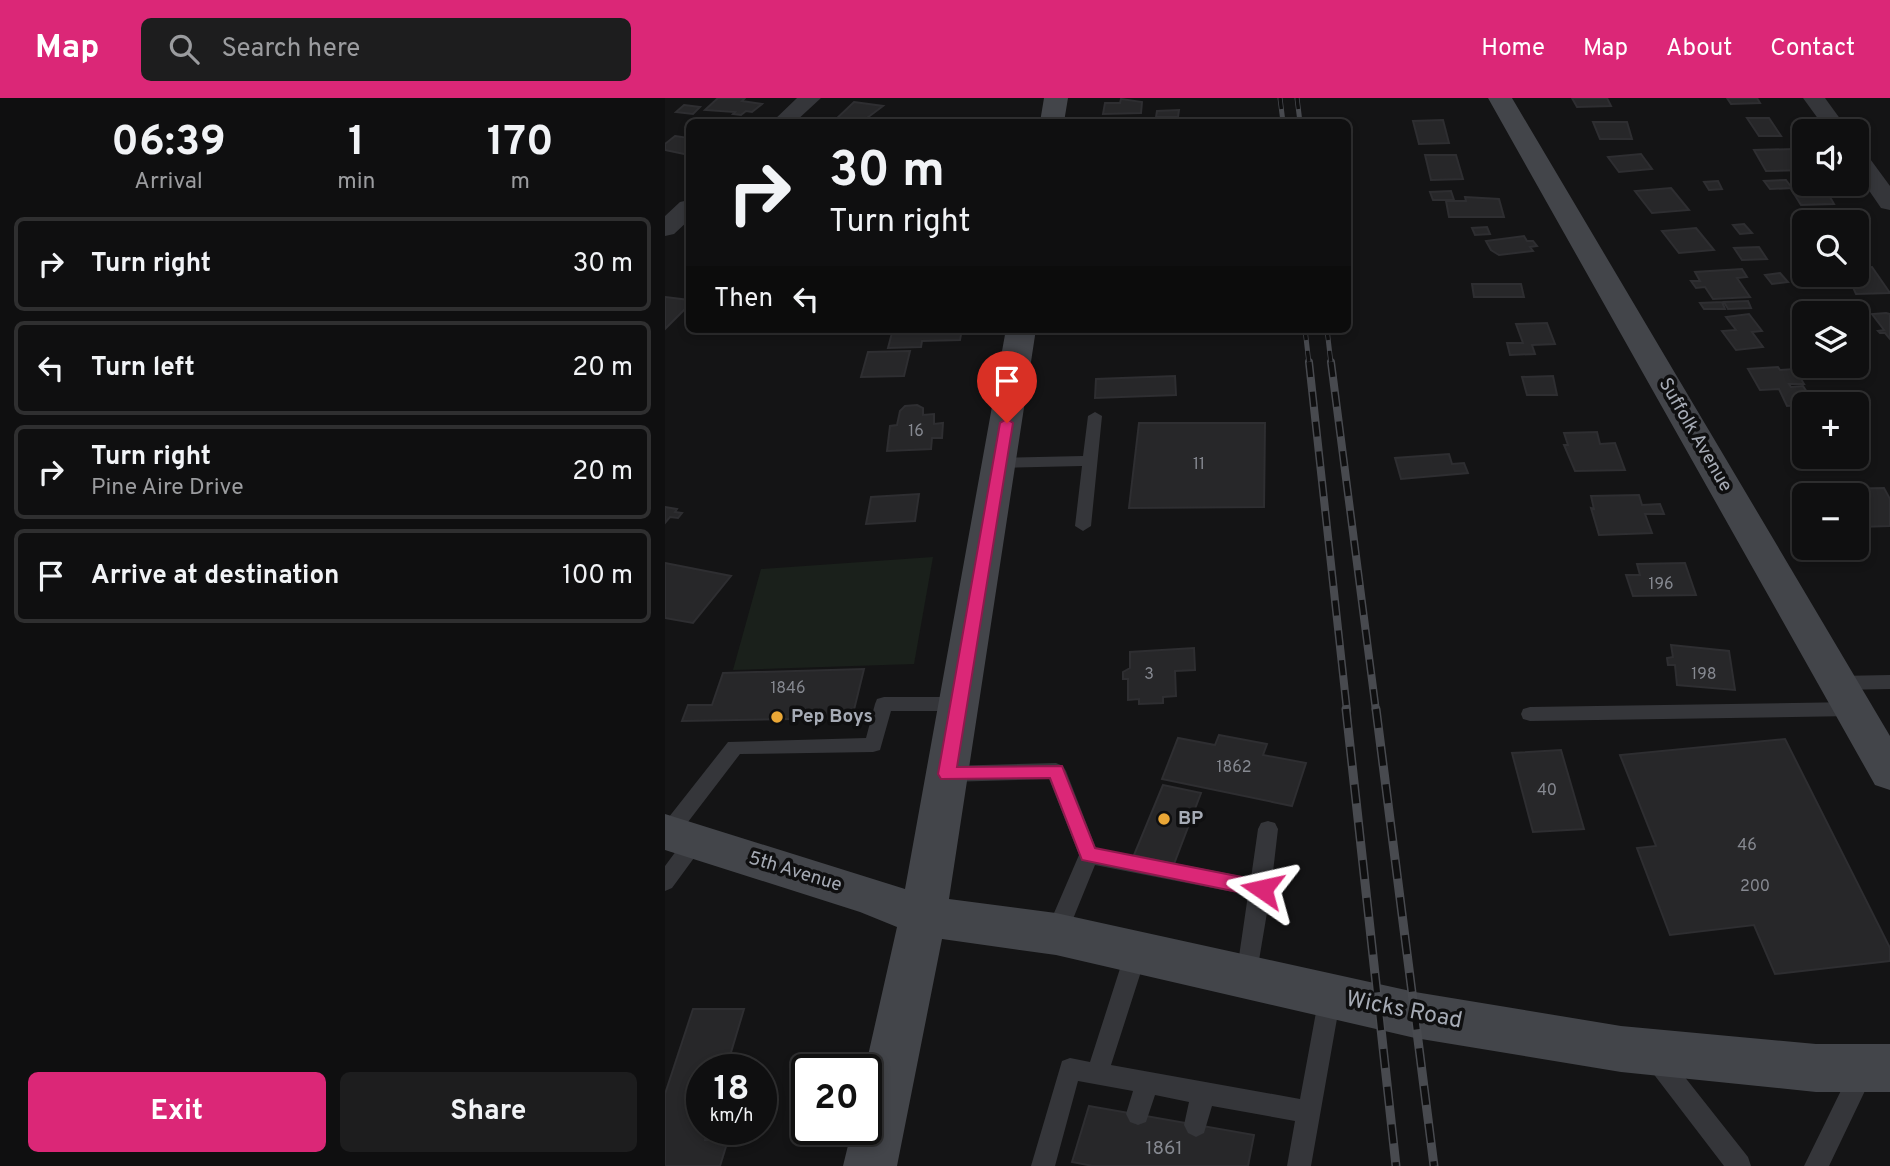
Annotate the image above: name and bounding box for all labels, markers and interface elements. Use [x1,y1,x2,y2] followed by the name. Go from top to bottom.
[141,18,631,81] search box
[35,28,99,70] text: Map
[165,30,203,68] icon: search
[221,33,360,66] text: Search here
[1481,34,1545,64] text: Home
[1583,34,1628,64] text: Map
[1666,34,1732,64] text: About
[1770,34,1855,64] text: Contact
[111,117,226,170] text: 06:39
[348,117,365,170] text: 1
[487,117,554,170] text: 170
[1792,119,1869,560] map controls
[1792,119,1869,196] button: sound
[829,142,945,204] text: 30 m
[714,147,805,238] icon: right
[134,168,203,197] text: Arrival
[337,168,375,197] text: min
[510,168,530,197] text: m
[829,203,971,243] text: Turn right
[1792,210,1869,287] button: search
[32,245,70,283] icon: right
[91,248,211,281] text: Turn right
[573,248,633,281] text: 30 m
[787,280,825,318] icon: left
[714,283,773,316] text: Then
[1792,301,1869,378] button: layers
[32,349,70,387] icon: left
[977,351,1037,423] pin
[91,352,195,385] text: Turn left
[572,352,633,385] text: 20 m
[988,362,1026,400] icon: arrive
[1653,374,1737,496] street label: Suffolk Avenue
[1792,392,1869,469] button: +
[908,422,924,442] house number: 16
[91,441,211,474] text: Turn right
[32,453,70,491] icon: right
[1193,455,1205,475] house number: 11
[572,456,633,489] text: 20 m
[91,474,244,503] text: Pine Aire Drive
[1792,483,1869,560] button: −
[32,557,70,595] icon: arrive
[91,560,339,593] text: Arrive at destination
[562,560,633,593] text: 100 m
[1648,575,1674,595] house number: 196
[1144,665,1154,685] house number: 3
[1691,665,1717,685] house number: 198
[770,679,806,699] house number: 1846
[791,705,873,729] place label: Pep Boys
[769,709,785,725] marker: Pep Boys
[1216,758,1252,778] house number: 1862
[1537,781,1557,801] house number: 40
[1178,807,1203,831] place label: BP
[1156,811,1172,827] marker: BP
[1737,836,1757,856] house number: 46
[745,846,845,898] street label: 5th Avenue
[1225,852,1299,926] position arrow
[1740,877,1770,897] house number: 200
[1343,986,1465,1036] street label: Wicks Road
[791,1054,882,1145] speed limit sign: 20
[713,1068,750,1112] text: 18
[28,1072,326,1152] button: Exit
[340,1072,637,1152] button: Share
[710,1105,753,1128] text: km/h
[1145,1137,1183,1161] house number: 1861

